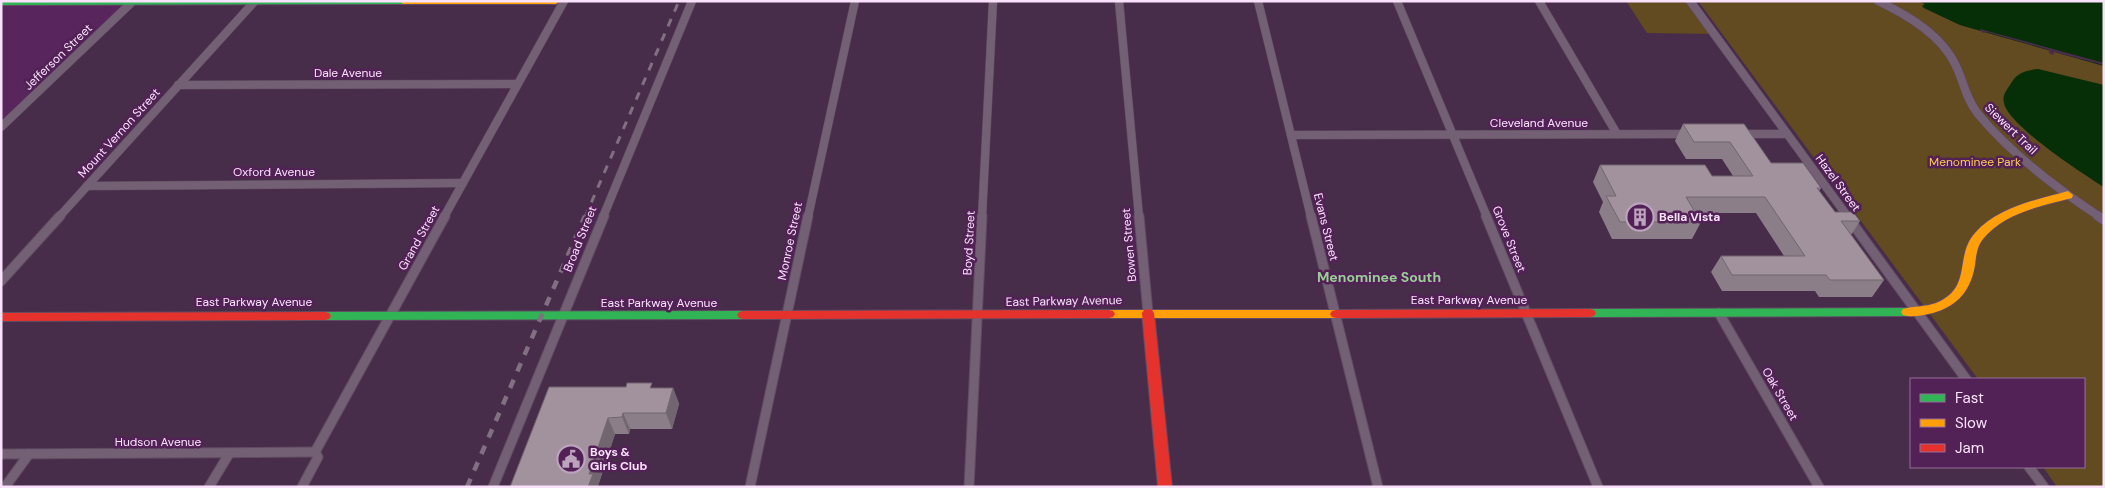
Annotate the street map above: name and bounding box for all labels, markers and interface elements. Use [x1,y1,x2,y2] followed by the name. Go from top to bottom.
[20,20,96,94] street label: Jefferson Street
[314,65,382,81] street label: Dale Avenue
[74,85,164,181] street label: Mount Vernon Street
[1981,100,2041,158] street label: Siewert Trail
[1490,115,1588,131] street label: Cleveland Avenue
[1812,151,1864,215] street label: Hazel Street
[1929,154,2021,170] park label: Menominee Park
[233,164,315,180] street label: Oxford Avenue
[1310,191,1342,263] street label: Evans Street
[774,200,806,282] street label: Monroe Street
[1625,202,1655,232] building icon: Bella Vista
[395,203,444,273] street label: Grand Street
[560,203,601,274] street label: Broad Street
[1488,203,1530,275] street label: Grove Street
[1118,207,1140,283] street label: Bowen Street
[1659,209,1720,225] place label: Bella Vista
[959,210,979,276] street label: Boyd Street
[1317,268,1441,286] district label: Menominee South
[1006,292,1123,310] street label: East Parkway Avenue
[1411,292,1527,308] street label: East Parkway Avenue
[196,294,312,310] street label: East Parkway Avenue
[601,295,717,311] street label: East Parkway Avenue
[1758,364,1802,424] street label: Oak Street
[1910,378,2085,468] legend
[1955,388,1984,408] text: Fast
[1955,413,1988,433] text: Slow
[115,434,201,450] street label: Hudson Avenue
[1955,438,1984,458] text: Jam
[556,444,586,474] public building icon: Boys & Girls Club
[590,444,647,474] place label: Boys & Girls Club

